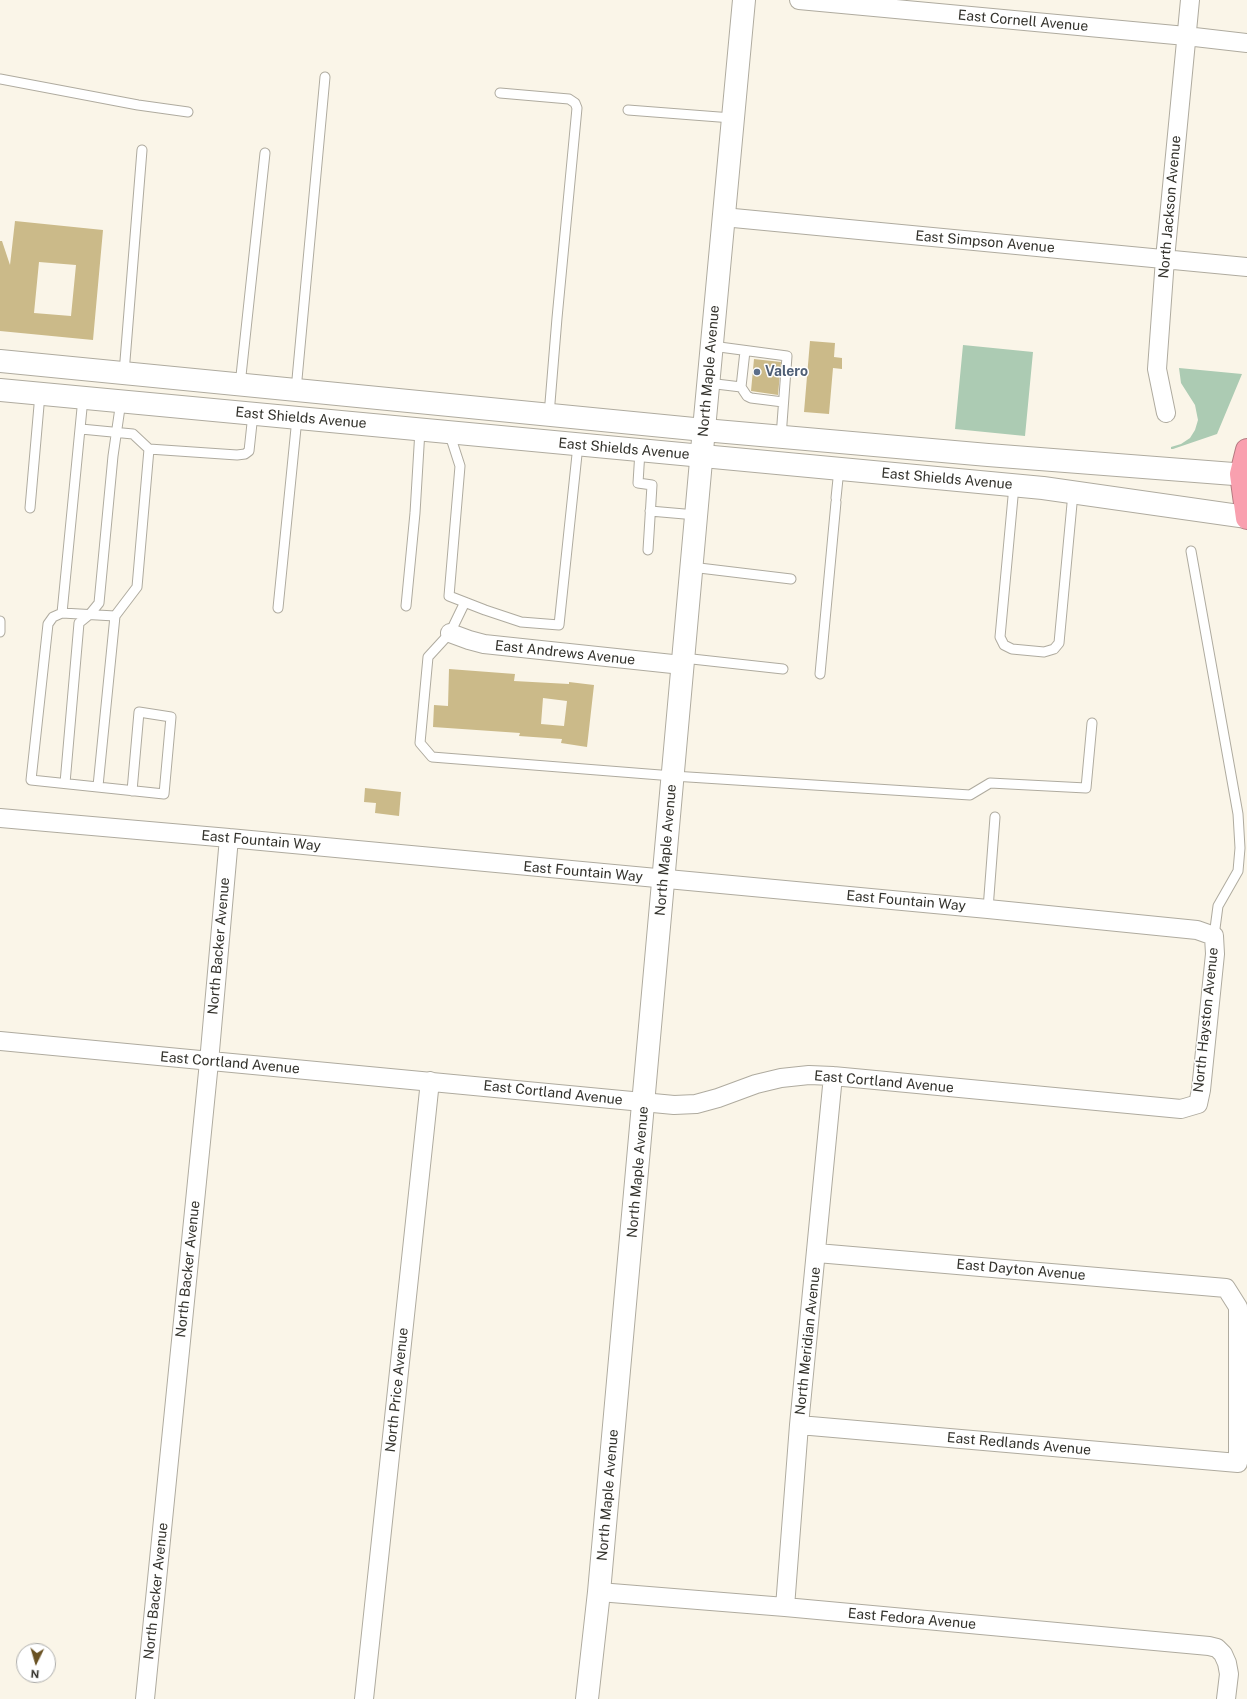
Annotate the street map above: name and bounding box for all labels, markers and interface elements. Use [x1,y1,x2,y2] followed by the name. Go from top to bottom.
[957,7,1089,35] street label: East Cornell Avenue
[1155,135,1185,279] street label: North Jackson Avenue
[915,228,1055,256] street label: East Simpson Avenue
[695,304,723,438] street label: North Maple Avenue
[765,364,808,380] place label: Valero
[752,367,762,377] marker: Valero
[235,404,367,432] street label: East Shields Avenue
[558,435,690,463] street label: East Shields Avenue
[881,465,1013,493] street label: East Shields Avenue
[494,637,636,669] street label: East Andrews Avenue
[652,783,680,917] street label: North Maple Avenue
[201,827,321,855] street label: East Fountain Way
[523,858,643,886] street label: East Fountain Way
[205,877,233,1015] street label: North Backer Avenue
[846,887,966,915] street label: East Fountain Way
[1190,947,1222,1093] street label: North Hayston Avenue
[159,1049,301,1077] street label: East Cortland Avenue
[813,1068,955,1096] street label: East Cortland Avenue
[482,1077,624,1109] street label: East Cortland Avenue
[624,1105,652,1239] street label: North Maple Avenue
[172,1200,204,1338] street label: North Backer Avenue
[956,1256,1086,1284] street label: East Dayton Avenue
[792,1266,824,1416] street label: North Meridian Avenue
[382,1327,412,1453] street label: North Price Avenue
[594,1428,622,1562] street label: North Maple Avenue
[946,1429,1092,1459] street label: East Redlands Avenue
[140,1522,172,1660] street label: North Backer Avenue
[847,1605,977,1633] street label: East Fedora Avenue
[16,1643,56,1683] north arrow
[30,1668,40,1680] text: N

